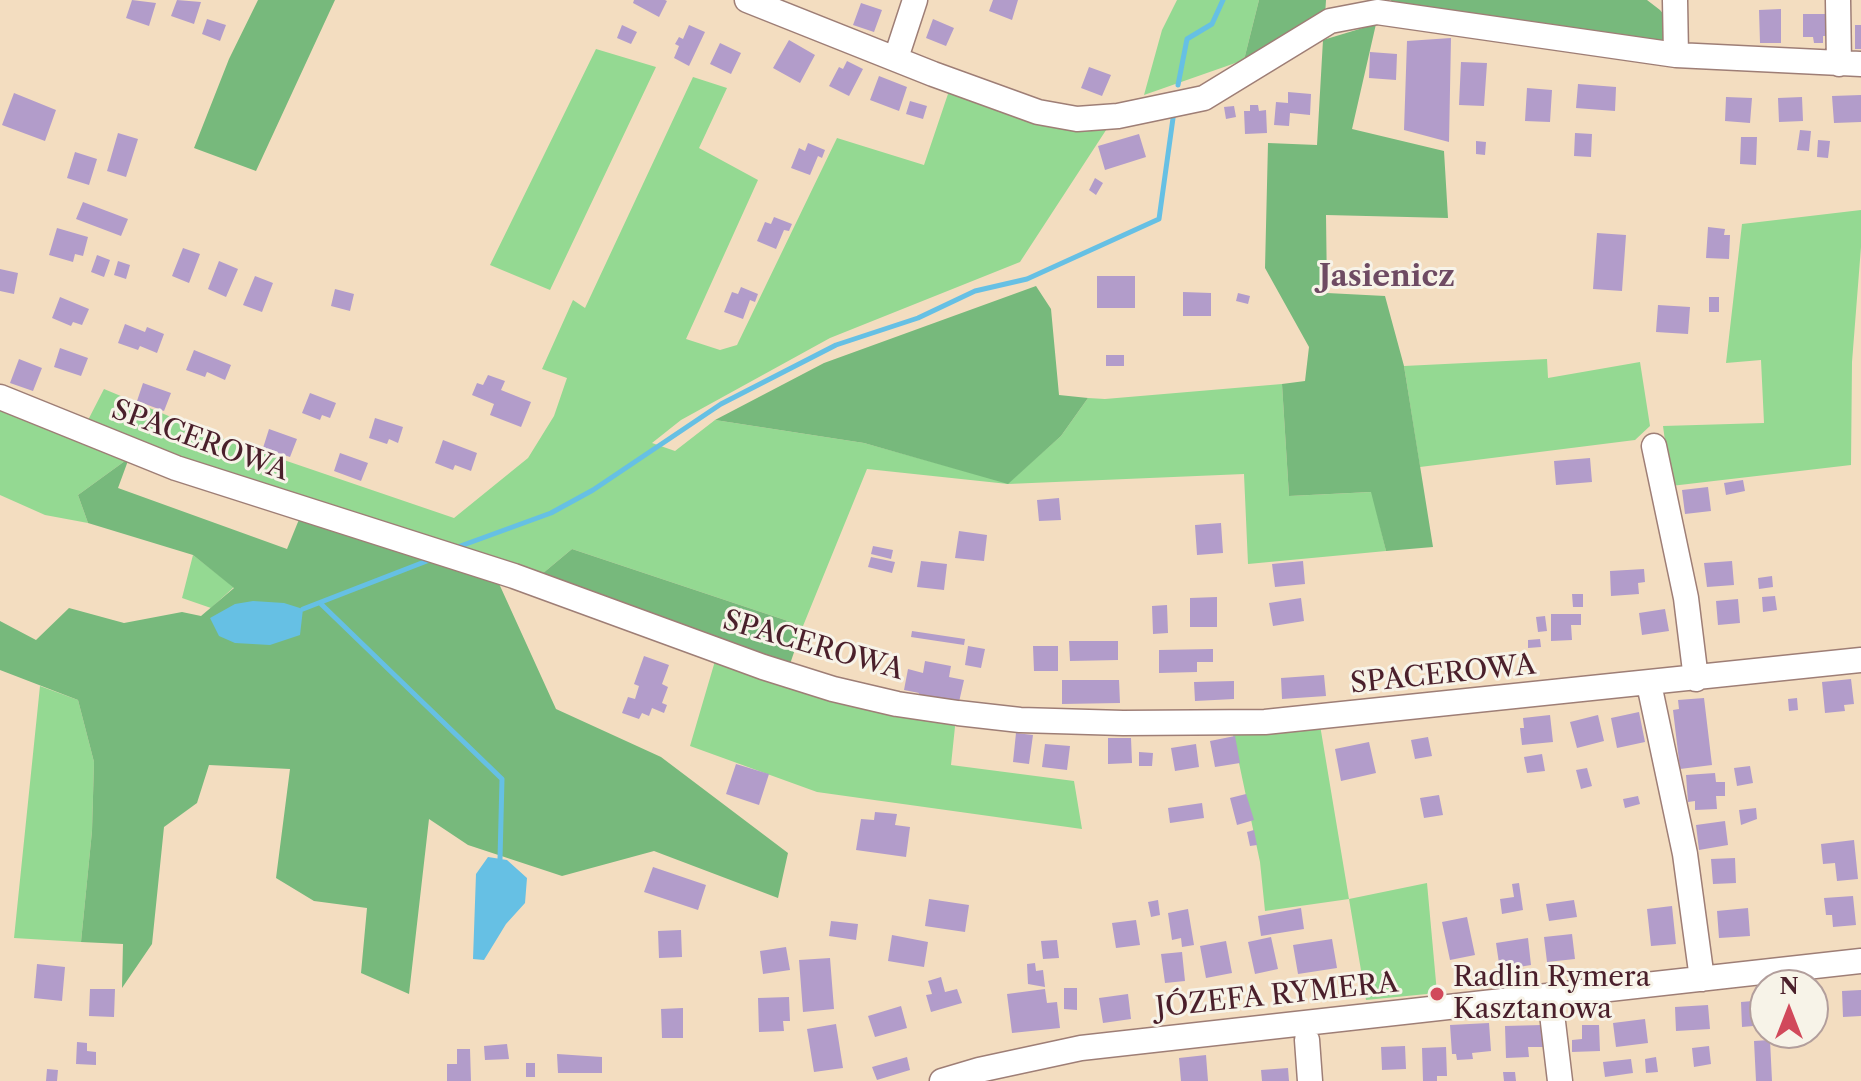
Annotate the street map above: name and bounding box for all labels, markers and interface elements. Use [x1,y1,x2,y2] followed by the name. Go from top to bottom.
[1319,259,1455,295] district label: Jasienicz
[107,393,293,489] street label: SPACEROWA
[719,604,907,688] street label: SPACEROWA
[1349,649,1537,701] street label: SPACEROWA
[1453,961,1650,1027] place label: Radlin Rymera Kasztanowa
[1154,967,1400,1025] street label: JÓZEFA RYMERA
[1749,969,1829,1049] north arrow
[1779,973,1799,1000] text: N
[1428,985,1446,1003] marker: Radlin Rymera Kasztanowa

